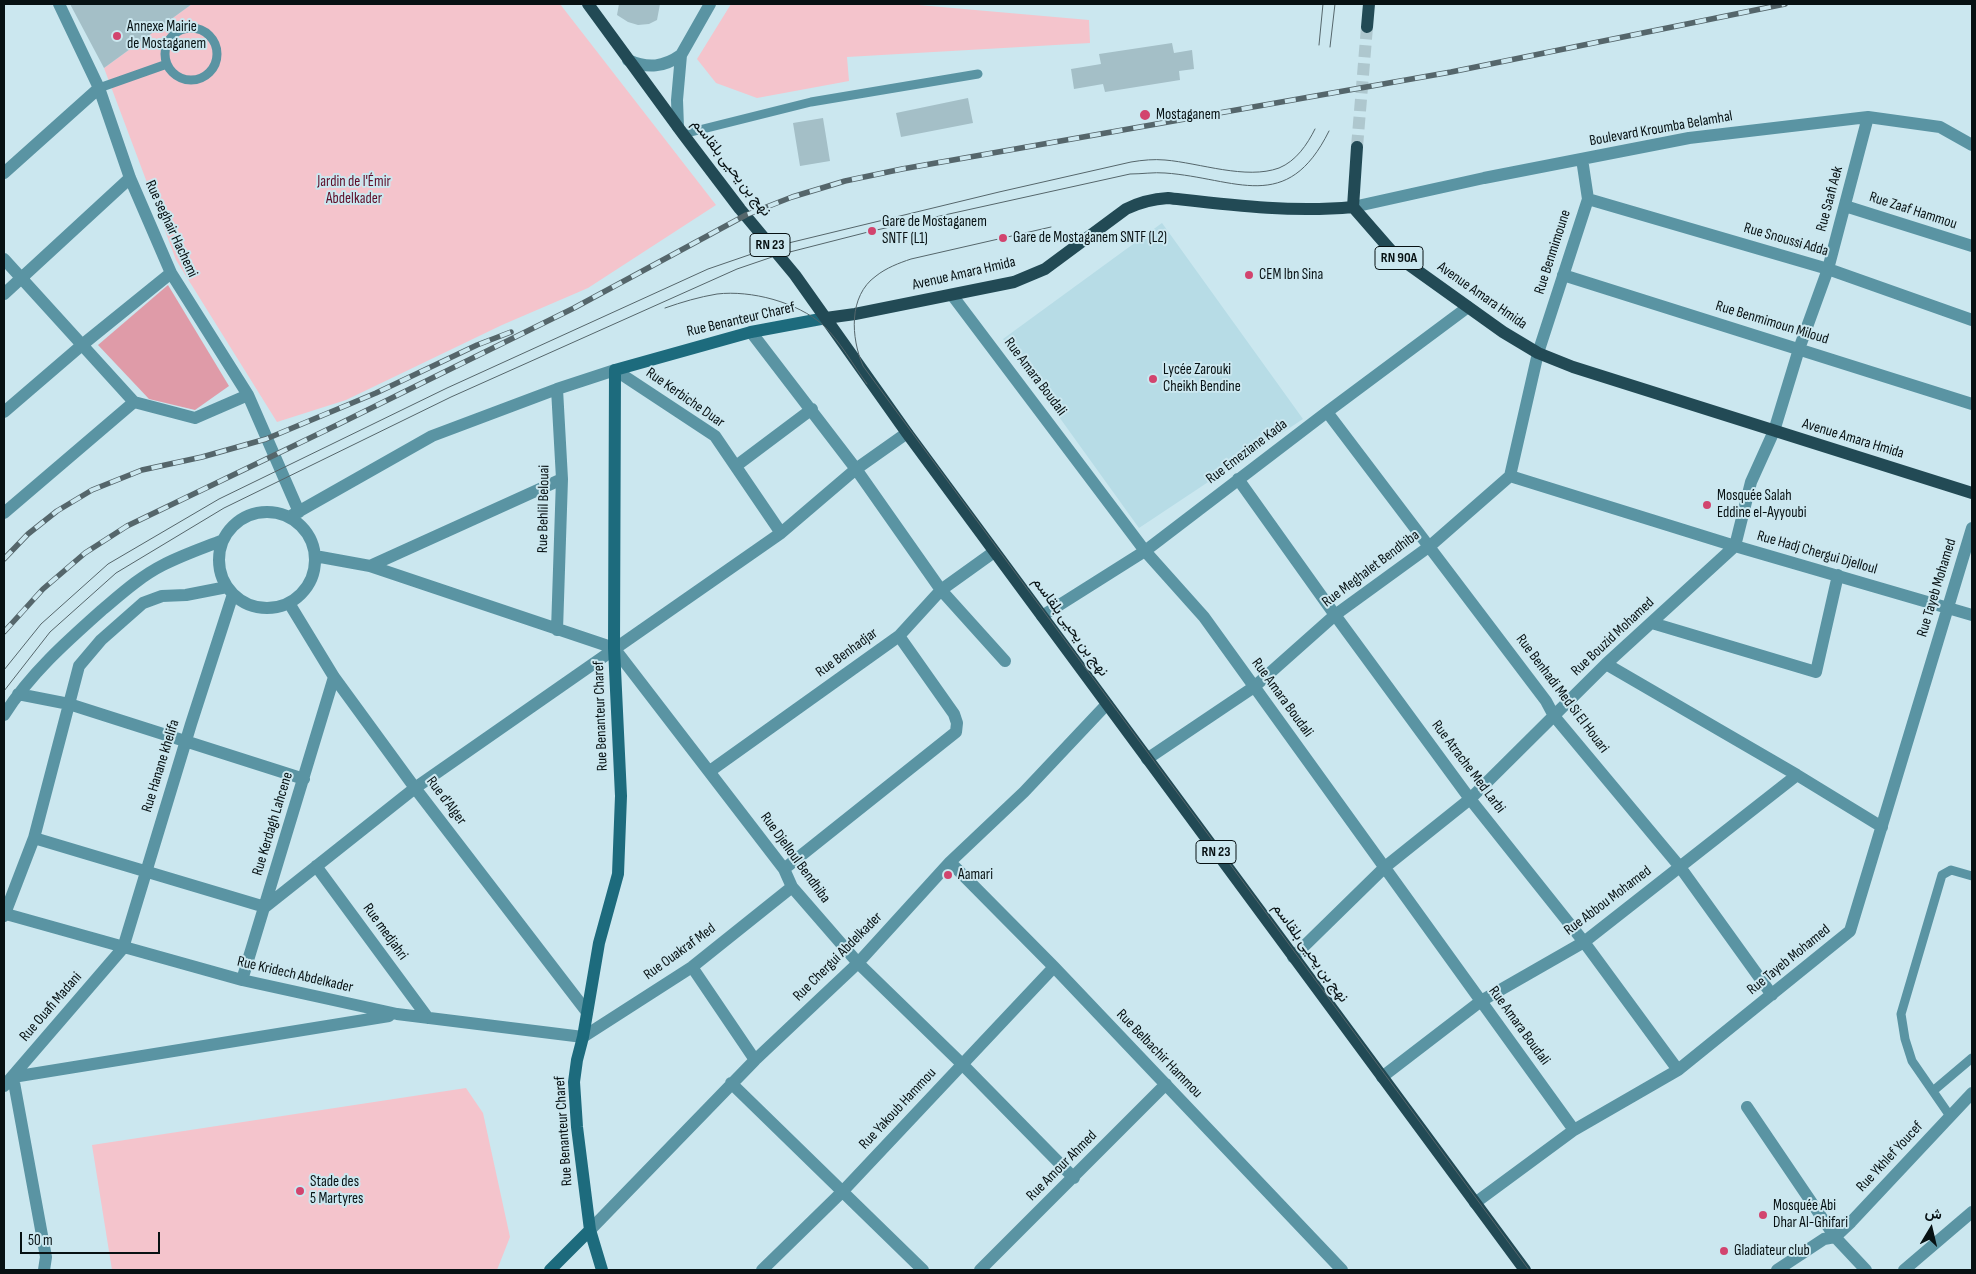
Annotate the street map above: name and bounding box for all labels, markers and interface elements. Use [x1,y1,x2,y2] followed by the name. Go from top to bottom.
[127,18,206,53] place label: Annexe Mairie de Mostaganem
[111,30,123,42] marker: Annexe Mairie de Mostaganem
[1156,106,1220,124] place label: Mostaganem
[1138,108,1152,122] marker: Mostaganem
[1588,108,1734,150] street label: Boulevard Kroumba Belamhal
[687,116,775,220] street label: نهج بن يحيى بلقاسم
[1813,164,1847,234] street label: Rue Saafi Aek
[317,173,391,208] park label: Jardin de l'Émir Abdelkader
[141,178,201,280] street label: Rue seghair Hachemi
[1867,188,1959,234] street label: Rue Zaaf Hammou
[1531,207,1575,297] street label: Rue Benmimoune
[882,213,987,248] place label: Gare de Mostaganem SNTF (L1)
[1742,219,1830,261] street label: Rue Snoussi Adda
[866,225,878,237] marker: Gare de Mostaganem SNTF (L1)
[1013,229,1167,247] place label: Gare de Mostaganem SNTF (L2)
[997,232,1009,244] marker: Gare de Mostaganem SNTF (L2)
[750,234,790,256] road number: RN 23
[1375,247,1423,270] road number: RN 90A
[911,253,1017,295] street label: Avenue Amara Hmida
[1434,258,1530,334] street label: Avenue Amara Hmida
[1259,266,1323,284] place label: CEM Ibn Sina
[1243,269,1255,281] marker: CEM Ibn Sina
[1713,297,1831,349] street label: Rue Benmimoun Miloud
[685,299,797,341] street label: Rue Benanteur Charef
[1000,334,1070,420] street label: Rue Amara Boudali
[1163,361,1241,396] place label: Lycée Zarouki Cheikh Bendine
[642,364,728,432] street label: Rue Kerbiche Duar
[1147,373,1159,385] marker: Lycée Zarouki Cheikh Bendine
[1800,415,1906,463] street label: Avenue Amara Hmida
[1203,416,1291,488] street label: Rue Emeziane Kada
[534,465,554,553] street label: Rue Behlil Belouai
[1717,487,1806,522] place label: Mosquée Salah Eddine el-Ayyoubi
[1701,499,1713,511] marker: Mosquée Salah Eddine el-Ayyoubi
[1319,527,1423,611] street label: Rue Meghalet Bendhiba
[1755,527,1879,579] street label: Rue Hadj Chergui Djelloul
[1913,537,1961,639] street label: Rue Tayeb Mohamed
[1028,574,1112,680] street label: نهج بن يحيى بلقاسم
[1568,594,1658,680] street label: Rue Bouzid Mohamed
[813,625,881,681] street label: Rue Benhadjar
[1512,631,1612,757] street label: Rue Benhadi Med Si El Houari
[1247,655,1317,741] street label: Rue Amara Boudali
[590,661,612,771] street label: Rue Benanteur Charef
[138,717,184,815] street label: Rue Hanane khelifa
[1427,717,1509,817] street label: Rue Atrache Med Larbi
[249,770,297,878] street label: Rue Kerdagh Lahcene
[422,773,470,829] street label: Rue d'Alger
[756,809,834,907] street label: Rue Djelloul Bendhiba
[1196,840,1236,864] road number: RN 23
[1561,862,1655,940] street label: Rue Abbou Mohamed
[958,866,993,884] place label: Aamari
[942,869,954,881] marker: Aamari
[358,900,412,964] street label: Rue medjahri
[1268,900,1352,1006] street label: نهج بن يحيى بلقاسم
[790,909,886,1005] street label: Rue Chergui Abdelkader
[641,920,719,984] street label: Rue Ouakraf Med
[1744,921,1834,999] street label: Rue Tayeb Mohamed
[235,953,355,997] street label: Rue Kridech Abdelkader
[16,969,86,1045] street label: Rue Ouafi Madani
[1484,983,1554,1069] street label: Rue Amara Boudali
[1112,1006,1206,1102] street label: Rue Belbachir Hammou
[856,1065,940,1153] street label: Rue Yakoub Hammou
[551,1075,577,1187] street label: Rue Benanteur Charef
[1853,1118,1927,1196] street label: Rue Ykhlef Youcef
[1023,1127,1101,1205] street label: Rue Amour Ahmed
[310,1173,363,1208] place label: Stade des 5 Martyres
[294,1185,306,1197] marker: Stade des 5 Martyres
[1773,1197,1848,1232] place label: Mosquée Abi Dhar Al-Ghifari
[1906,1204,1956,1254] north arrow
[1924,1204,1943,1223] text: ش
[1757,1209,1769,1221] marker: Mosquée Abi Dhar Al-Ghifari
[22,1222,162,1254] scale bar
[28,1231,53,1250] text: 50 m
[1734,1242,1810,1260] place label: Gladiateur club
[1718,1245,1730,1257] marker: Gladiateur club

